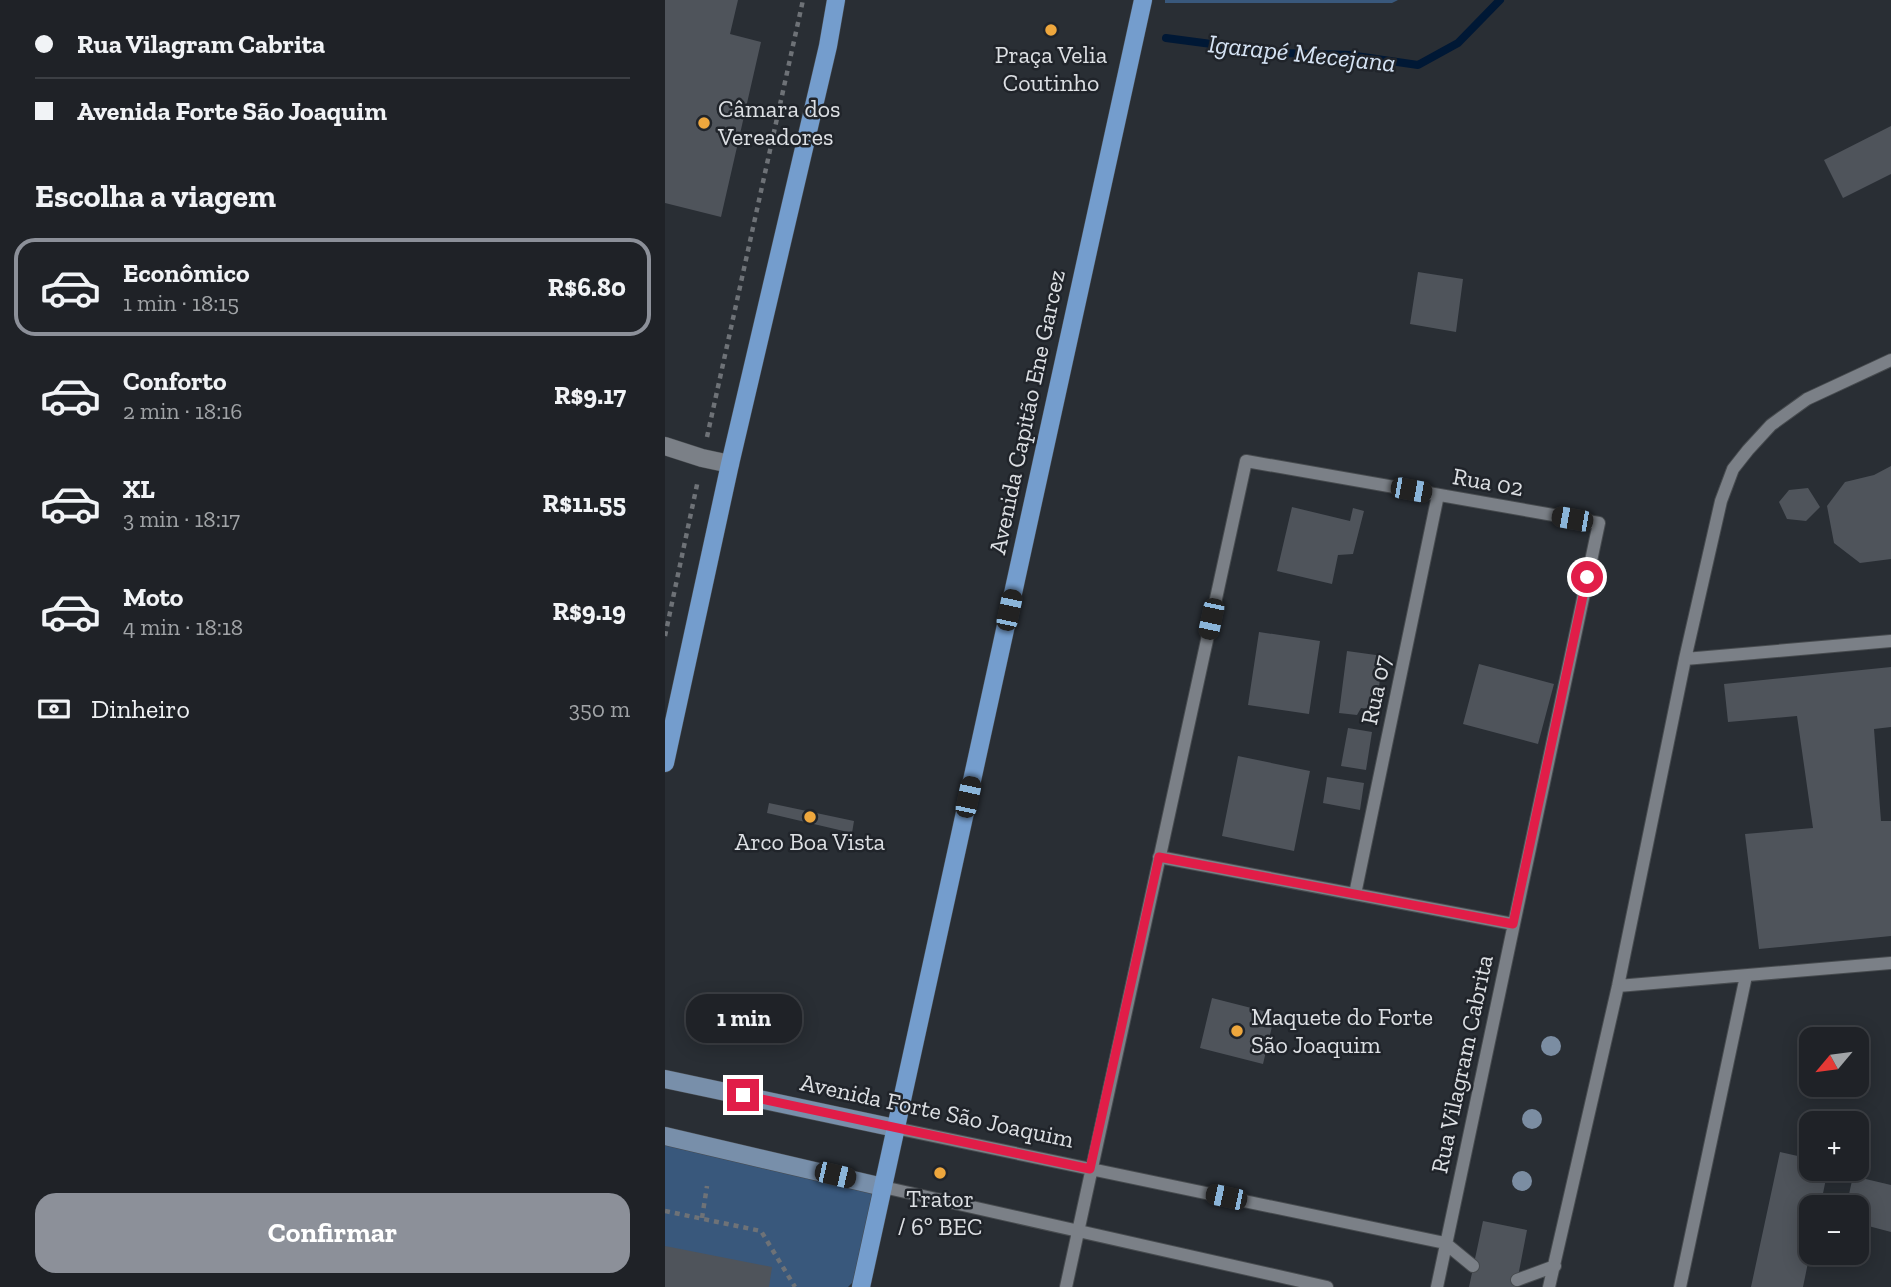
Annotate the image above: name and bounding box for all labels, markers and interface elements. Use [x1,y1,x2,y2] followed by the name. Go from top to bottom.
[1043,22,1059,38] marker: Praça Velia Coutinho
[1207,27,1397,79] water label: Igarapé Mecejana
[77,28,325,60] text: Rua Vilagram Cabrita
[995,40,1108,97] place label: Praça Velia Coutinho
[717,94,841,151] place label: Câmara dos Vereadores
[77,95,387,127] text: Avenida Forte São Joaquim
[696,115,712,131] marker: Câmara dos Vereadores
[35,177,276,215] text: Escolha a viagem
[39,256,102,319] icon: car
[123,257,250,289] text: Econômico
[982,267,1071,557] street label: Avenida Capitão Ene Garcez
[548,271,626,303] text: R$6.80
[123,289,239,317] text: 1 min · 18:15
[39,364,102,427] icon: car
[123,365,227,397] text: Conforto
[554,379,626,411] text: R$9.17
[123,397,242,425] text: 2 min · 18:16
[1450,461,1526,502] street label: Rua 02
[39,472,102,535] icon: car
[123,473,155,505] text: XL
[1389,476,1434,504] car
[543,487,626,519] text: R$11.55
[123,505,240,533] text: 3 min · 18:17
[1550,505,1595,533] car
[1571,561,1603,593] route start
[39,580,102,643] icon: car
[123,581,183,613] text: Moto
[995,587,1024,633] car
[552,595,626,627] text: R$9.19
[1197,596,1226,642] car
[123,613,243,641] text: 4 min · 18:18
[1354,652,1397,727] street label: Rua 07
[35,690,73,728] icon: cash
[91,693,190,725] text: Dinheiro
[569,695,630,723] text: 350 m
[954,774,983,820] car
[802,809,818,825] marker: Arco Boa Vista
[735,827,886,856] place label: Arco Boa Vista
[1424,952,1499,1176] street label: Rua Vilagram Cabrita
[685,993,801,1042] callout: 1 min
[1251,1002,1433,1059] place label: Maquete do Forte São Joaquim
[717,1004,771,1032] text: 1 min
[1229,1023,1245,1039] marker: Maquete do Forte São Joaquim
[1799,1027,1869,1097] north arrow
[1799,1027,1869,1265] map controls
[798,1067,1077,1154] street label: Avenida Forte São Joaquim
[727,1079,759,1111] route end
[1799,1111,1869,1181] button: +
[813,1160,858,1190] car
[932,1165,948,1181] marker: Trator / 6º BEC
[1204,1182,1249,1212] car
[898,1184,982,1241] place label: Trator / 6º BEC
[35,1193,630,1273] button: Confirmar
[1799,1195,1869,1265] button: −

